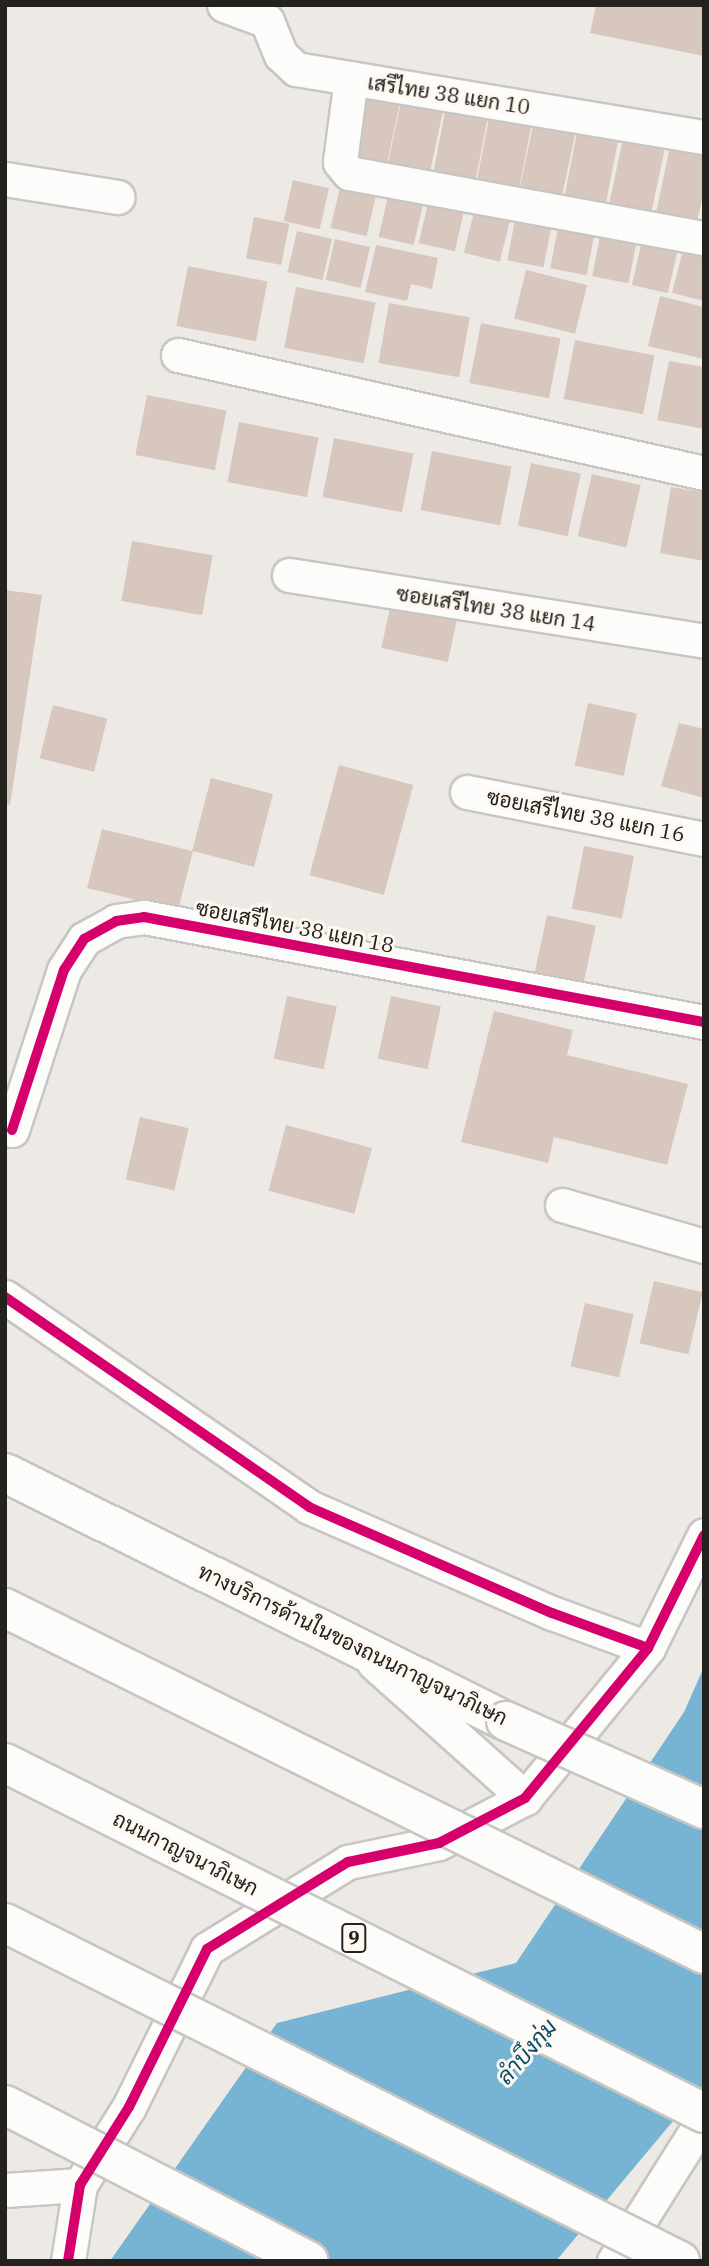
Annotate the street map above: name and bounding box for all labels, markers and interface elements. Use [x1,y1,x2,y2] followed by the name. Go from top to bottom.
[366,69,532,119] street label: เสรีไทย 38 แยก 10
[395,580,597,636] street label: ซอยเสรีไทย 38 แยก 14
[485,783,687,847] street label: ซอยเสรีไทย 38 แยก 16
[194,894,396,958] street label: ซอยเสรีไทย 38 แยก 18
[194,1558,512,1730] street label: ทางบริการด้านในของถนนกาญจนาภิเษก
[109,1806,263,1900] street label: ถนนกาญจนาภิเษก
[340,1922,368,1954] road number: 9
[490,2013,562,2089] water label: ลำบึงกุ่ม

